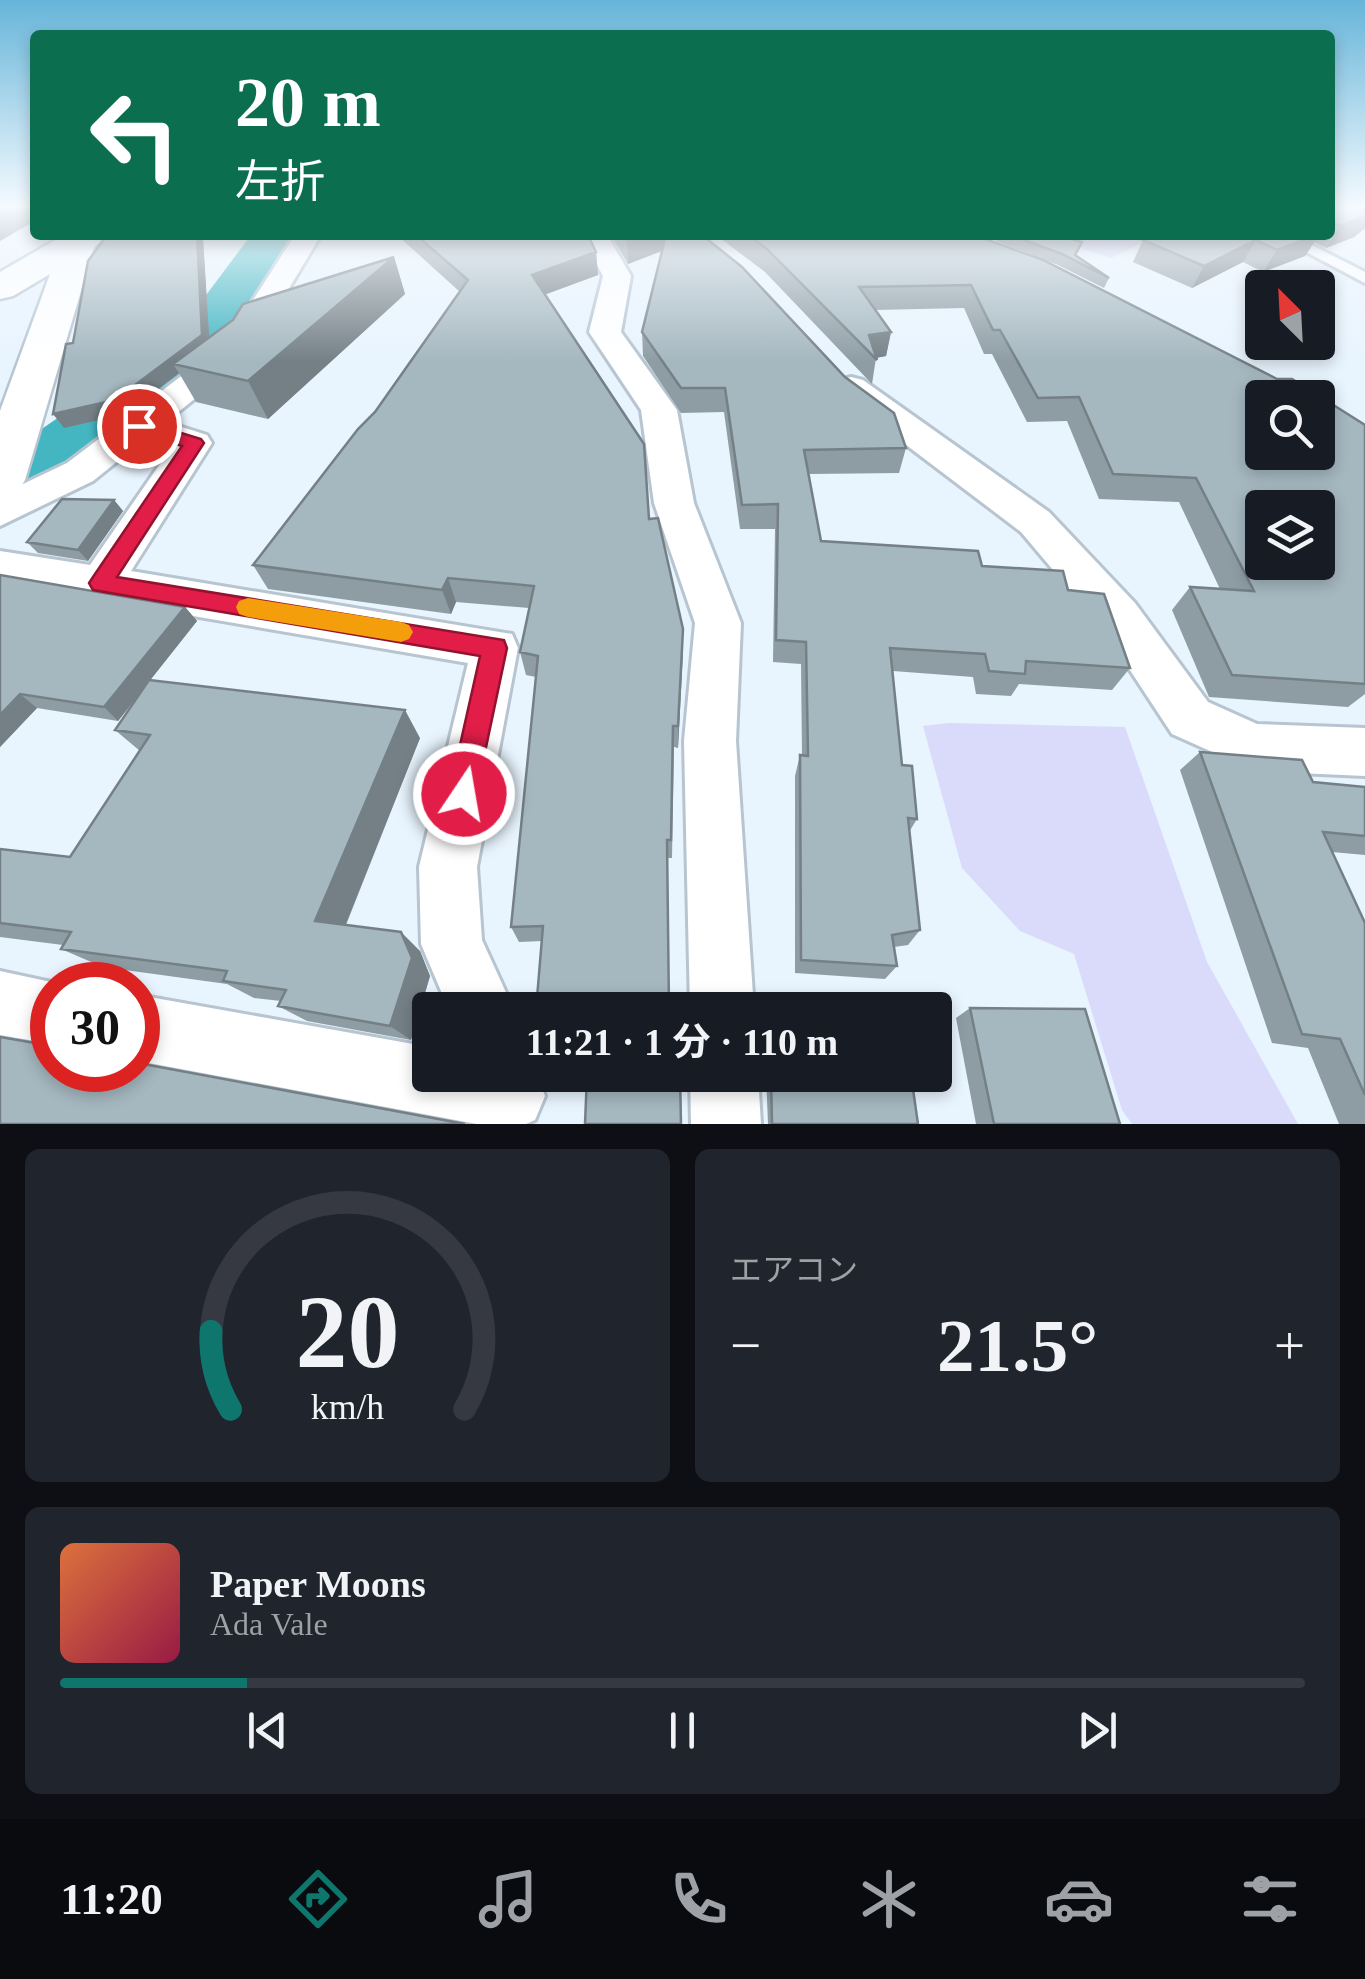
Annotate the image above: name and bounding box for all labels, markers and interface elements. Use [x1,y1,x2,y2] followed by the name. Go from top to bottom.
[235,64,381,141] text: 20 m
[70,70,200,200] icon: left
[235,157,325,207] text: 左折
[1245,270,1335,360] north arrow
[1245,270,1335,580] map controls
[1245,380,1335,470] button: search
[97,384,182,469] pin
[112,399,167,454] icon: arrive
[1245,490,1335,580] button: layers
[412,742,516,846] position arrow
[30,962,160,1092] speed limit sign: 30
[526,1021,838,1063] text: 11:21 · 1 分 · 110 m
[730,1252,858,1288] text: エアコン
[296,1274,400,1389] text: 20
[937,1304,1098,1387] text: 21.5°
[730,1315,761,1376] text: −
[1274,1315,1305,1376] text: +
[311,1387,384,1427] text: km/h
[210,1563,426,1605] text: Paper Moons
[210,1606,328,1642] text: Ada Vale
[240,1703,295,1758] icon: previous
[655,1703,710,1758] icon: pause
[1070,1703,1125,1758] icon: next
[283,1864,353,1934] icon: directions
[473,1864,543,1934] icon: music
[664,1864,734,1934] icon: phone
[854,1864,924,1934] icon: climate
[1044,1864,1114,1934] icon: car
[1235,1864,1305,1934] icon: filters
[60,1874,163,1924] text: 11:20

